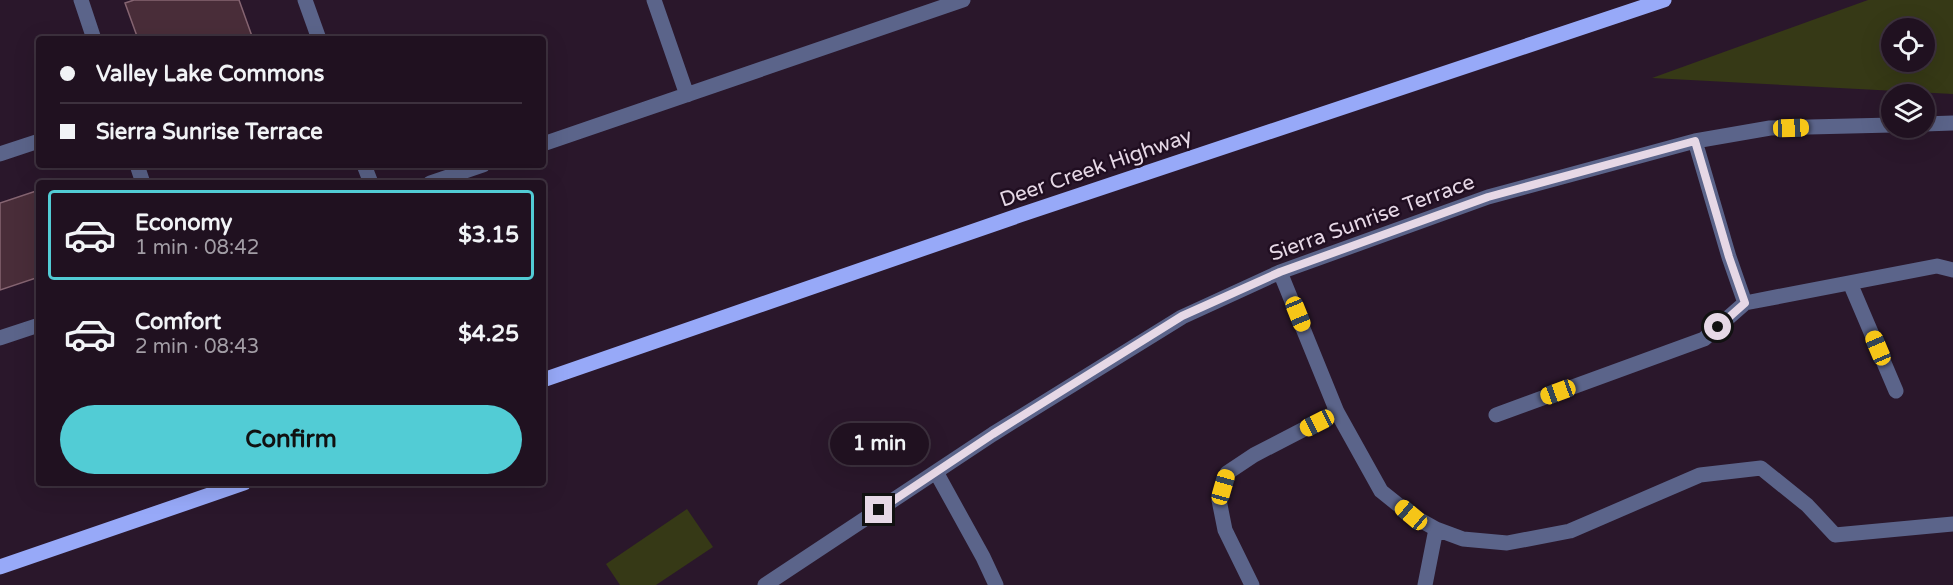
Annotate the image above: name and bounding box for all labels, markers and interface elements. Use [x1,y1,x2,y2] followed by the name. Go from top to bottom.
[1881,18,1935,138] map controls
[1881,18,1935,72] button: locate
[96,61,324,87] text: Valley Lake Commons
[1881,84,1935,138] button: layers
[1773,118,1809,138] car
[96,119,323,145] text: Sierra Sunrise Terrace
[997,123,1195,213] street label: Deer Creek Highway
[1266,169,1478,267] street label: Sierra Sunrise Terrace
[63,208,117,262] icon: car
[135,210,232,236] text: Economy
[458,222,519,248] text: $3.15
[135,236,259,260] text: 1 min · 08:42
[1283,294,1313,334] car
[63,307,117,361] icon: car
[135,309,221,335] text: Comfort
[1704,313,1731,340] route start
[458,321,519,347] text: $4.25
[1863,328,1893,368] car
[135,335,259,359] text: 2 min · 08:43
[1538,377,1578,407] car
[60,405,522,474] button: Confirm
[1297,407,1337,439] car
[830,423,928,465] callout: 1 min
[853,432,906,456] text: 1 min
[1209,467,1237,507] car
[865,496,892,523] route end
[1391,497,1431,533] car

